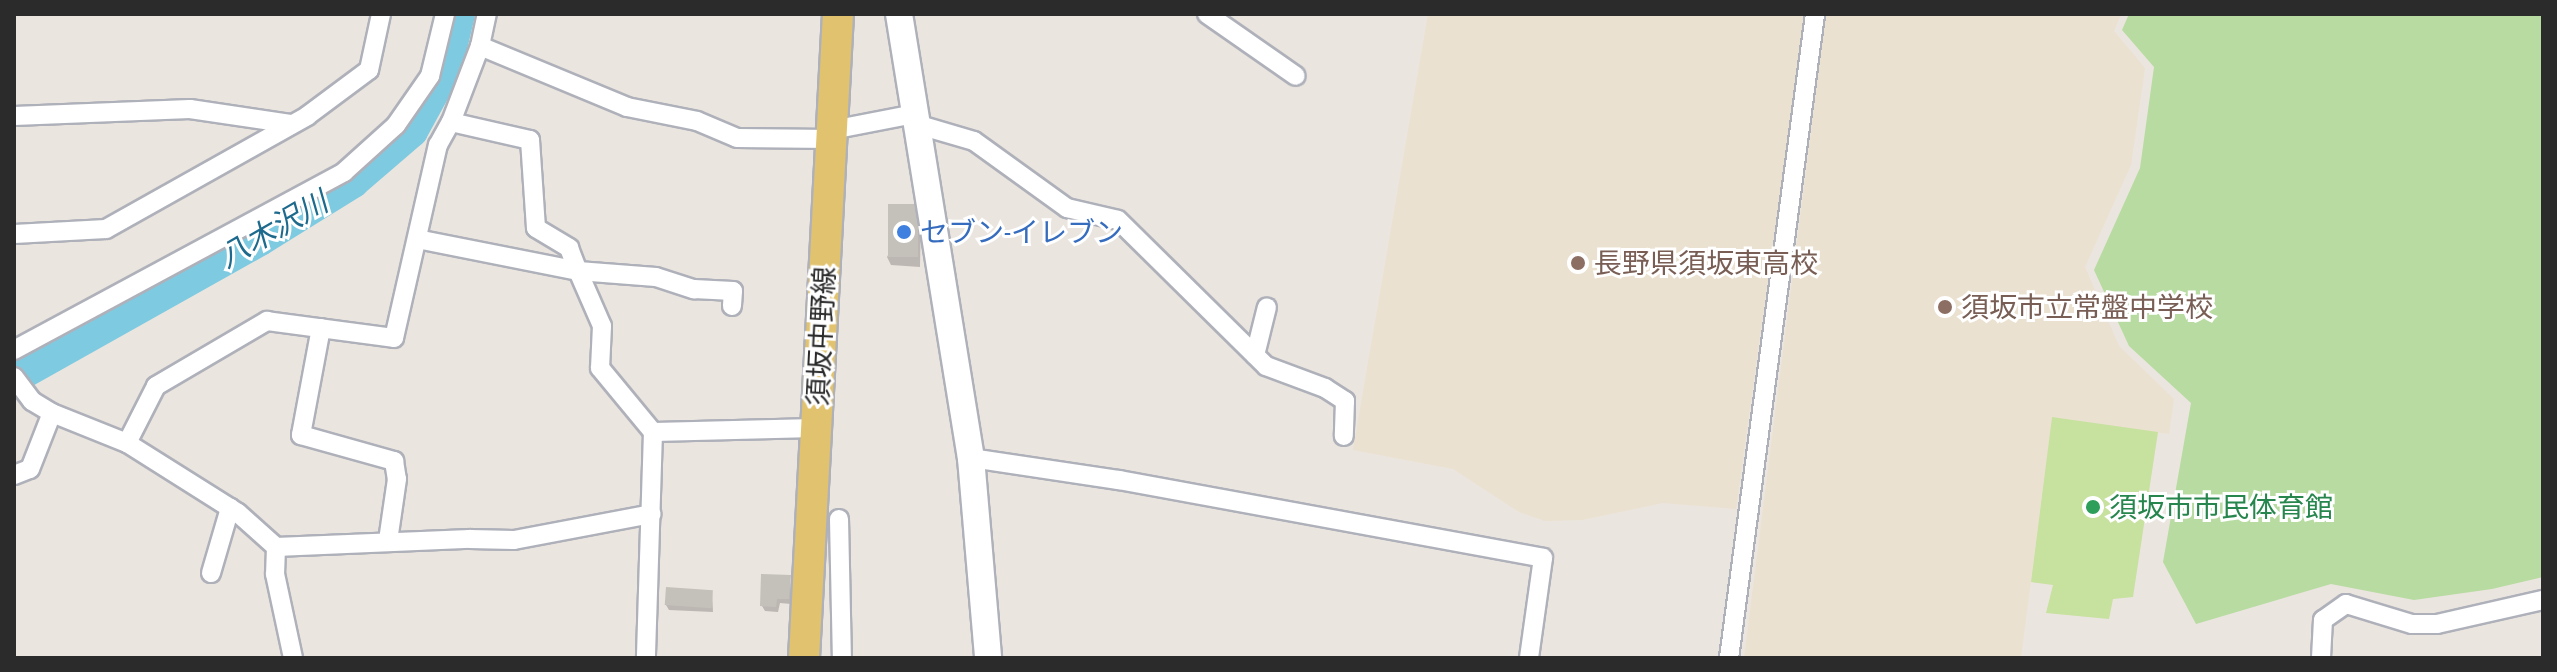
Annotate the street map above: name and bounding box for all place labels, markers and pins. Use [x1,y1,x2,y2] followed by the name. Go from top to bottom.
[920,215,1123,249] place label: セブン-イレブン
[895,223,913,241] marker: セブン-イレブン
[1594,246,1818,280] place label: 長野県須坂東高校
[1569,254,1587,272] marker: 長野県須坂東高校
[1961,290,2213,324] place label: 須坂市立常盤中学校
[1936,298,1954,316] marker: 須坂市立常盤中学校
[2109,490,2333,524] place label: 須坂市市民体育館
[2084,498,2102,516] marker: 須坂市市民体育館

